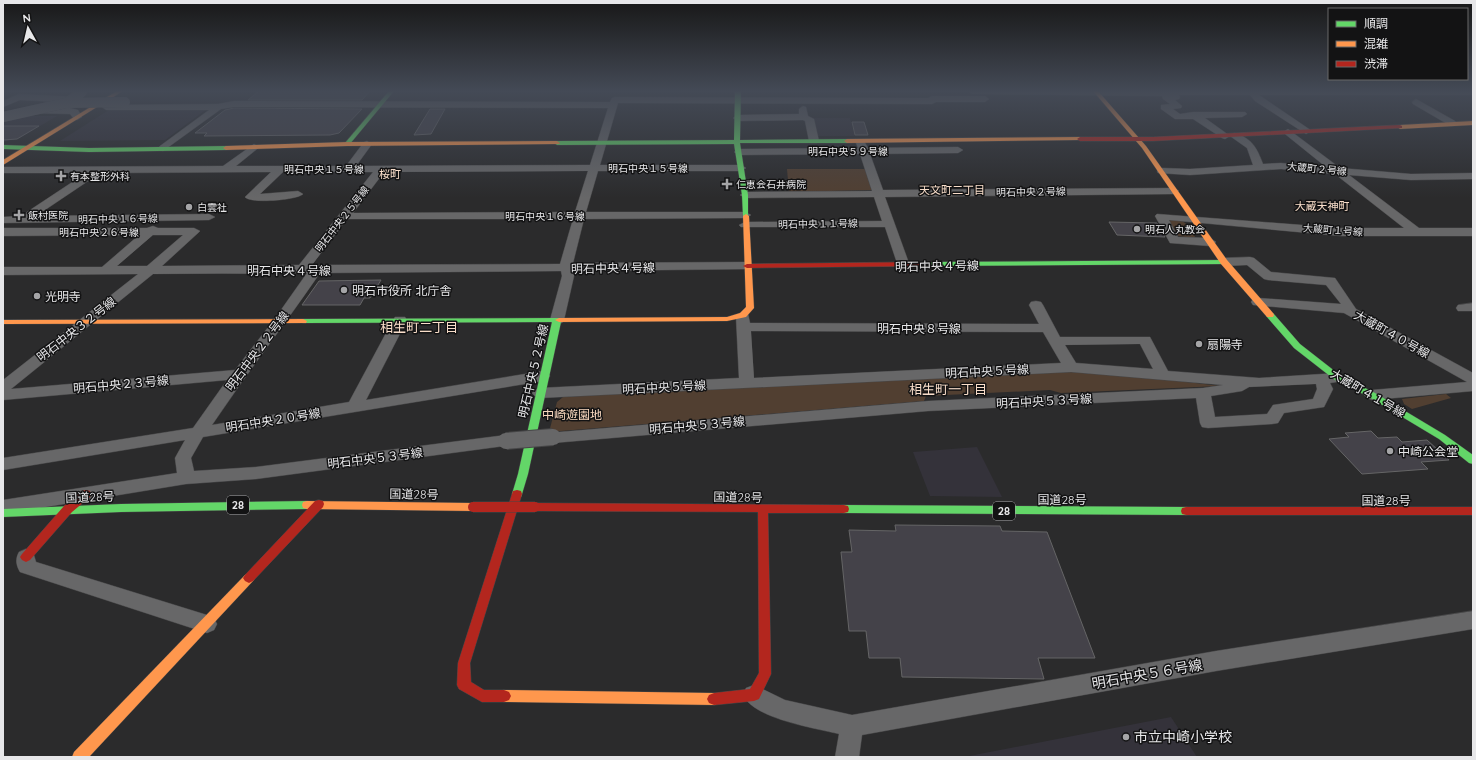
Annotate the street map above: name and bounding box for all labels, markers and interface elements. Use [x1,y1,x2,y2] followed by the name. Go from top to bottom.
[8,8,48,48] north arrow
[1328,8,1468,80] legend
[22,11,32,26] text: N
[1364,16,1388,31] text: 順調
[1364,36,1388,51] text: 混雑
[1364,56,1388,71] text: 渋滞
[808,145,888,158] street label: 明石中央５９号線
[1287,160,1347,178] street label: 大蔵町２号線
[608,162,688,175] street label: 明石中央１５号線
[284,163,364,176] street label: 明石中央１５号線
[379,167,401,181] district label: 桜町
[55,170,67,182] marker: 有本整形外科
[70,170,130,183] place label: 有本整形外科
[721,178,733,190] marker: 仁恵会石井病院
[736,178,806,191] place label: 仁恵会石井病院
[312,183,372,255] street label: 明石中央２５号線
[919,183,985,197] district label: 天文町二丁目
[996,185,1066,199] street label: 明石中央２号線
[1295,199,1350,213] district label: 大蔵天神町
[197,201,227,214] place label: 白雲社
[184,202,194,212] marker: 白雲社
[13,209,25,221] marker: 飯村医院
[28,209,68,222] place label: 飯村医院
[505,210,585,223] street label: 明石中央１６号線
[78,212,158,226] street label: 明石中央１６号線
[778,217,858,231] street label: 明石中央１１号線
[1303,221,1363,239] street label: 大蔵町１号線
[1145,223,1205,236] place label: 明石人丸教会
[1132,224,1142,234] marker: 明石人丸教会
[59,226,139,239] street label: 明石中央２６号線
[895,258,979,274] street label: 明石中央４号線
[571,260,655,276] street label: 明石中央４号線
[247,263,331,278] street label: 明石中央４号線
[352,283,451,298] place label: 明石市役所 北庁舎
[339,285,349,295] marker: 明石市役所 北庁舎
[45,289,81,304] place label: 光明寺
[32,291,42,301] marker: 光明寺
[34,294,118,364] street label: 明石中央３２号線
[1352,307,1432,361] street label: 大蔵町４０号線
[222,308,292,394] street label: 明石中央２２号線
[380,319,458,335] district label: 相生町二丁目
[877,321,961,336] street label: 明石中央８号線
[515,323,551,419] street label: 明石中央５２号線
[1207,337,1243,352] place label: 扇陽寺
[1194,339,1204,349] marker: 扇陽寺
[945,361,1029,381] street label: 明石中央５号線
[1328,366,1408,420] street label: 大蔵町４１号線
[73,372,169,396] street label: 明石中央２３号線
[622,377,706,397] street label: 明石中央５号線
[909,381,987,397] district label: 相生町一丁目
[996,391,1092,411] street label: 明石中央５３号線
[224,405,322,435] street label: 明石中央２０号線
[542,407,602,422] park label: 中崎遊園地
[649,413,745,437] street label: 明石中央５３号線
[1398,444,1458,459] place label: 中崎公会堂
[326,445,424,471] street label: 明石中央５３号線
[1385,446,1395,456] marker: 中崎公会堂
[389,486,439,502] street label: 国道28号
[65,489,115,505] street label: 国道28号
[713,489,763,505] street label: 国道28号
[1037,492,1087,507] street label: 国道28号
[1361,493,1411,508] street label: 国道28号
[227,496,249,514] road number: 28
[993,502,1015,520] road number: 28
[1090,655,1204,693] street label: 明石中央５６号線
[1134,728,1232,746] place label: 市立中崎小学校
[1121,732,1131,742] marker: 市立中崎小学校

